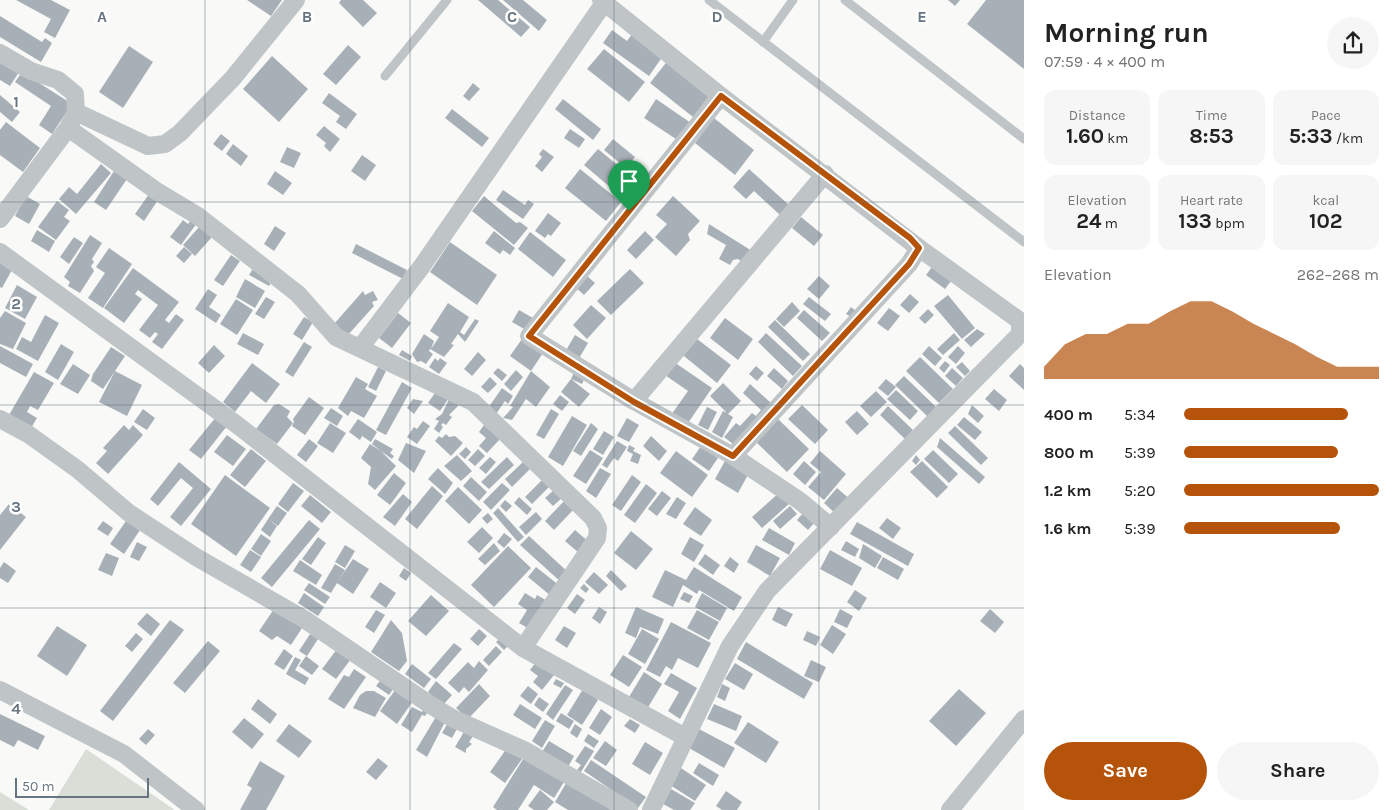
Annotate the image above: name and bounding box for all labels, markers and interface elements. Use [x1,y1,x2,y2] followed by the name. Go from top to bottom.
[97,7,107,26] text: A
[302,7,312,26] text: B
[507,7,517,26] text: C
[712,7,723,26] text: D
[917,7,927,26] text: E
[1044,16,1209,49] text: Morning run
[1327,17,1379,69] button: share
[1044,52,1165,71] text: 07:59 · 4 × 400 m
[13,92,19,111] text: 1
[1069,107,1125,124] text: Distance
[1196,107,1227,124] text: Time
[1311,107,1341,124] text: Pace
[1066,124,1104,148] text: 1.60
[1189,124,1234,148] text: 8:53
[1289,124,1333,148] text: 5:33
[1104,130,1128,147] text: km
[1333,130,1363,147] text: /km
[608,160,650,211] pin
[615,167,643,195] icon: arrive
[1068,192,1127,209] text: Elevation
[1180,192,1243,209] text: Heart rate
[1312,192,1339,209] text: kcal
[1076,209,1102,233] text: 24
[1178,209,1212,233] text: 133
[1309,209,1343,233] text: 102
[1102,215,1118,232] text: m
[1212,215,1245,232] text: bpm
[1044,265,1112,284] text: Elevation
[1297,265,1379,284] text: 262–268 m
[11,294,21,313] text: 2
[1044,405,1093,424] text: 400 m
[1124,405,1155,424] text: 5:34
[1044,443,1094,462] text: 800 m
[1124,443,1155,462] text: 5:39
[1044,481,1092,500] text: 1.2 km
[1124,481,1156,500] text: 5:20
[11,497,21,516] text: 3
[1044,519,1092,538] text: 1.6 km
[1124,519,1155,538] text: 5:39
[11,699,21,718] text: 4
[1044,742,1207,800] button: Save
[1217,742,1379,800] button: Share
[15,775,149,798] scale bar
[22,778,55,795] text: 50 m

